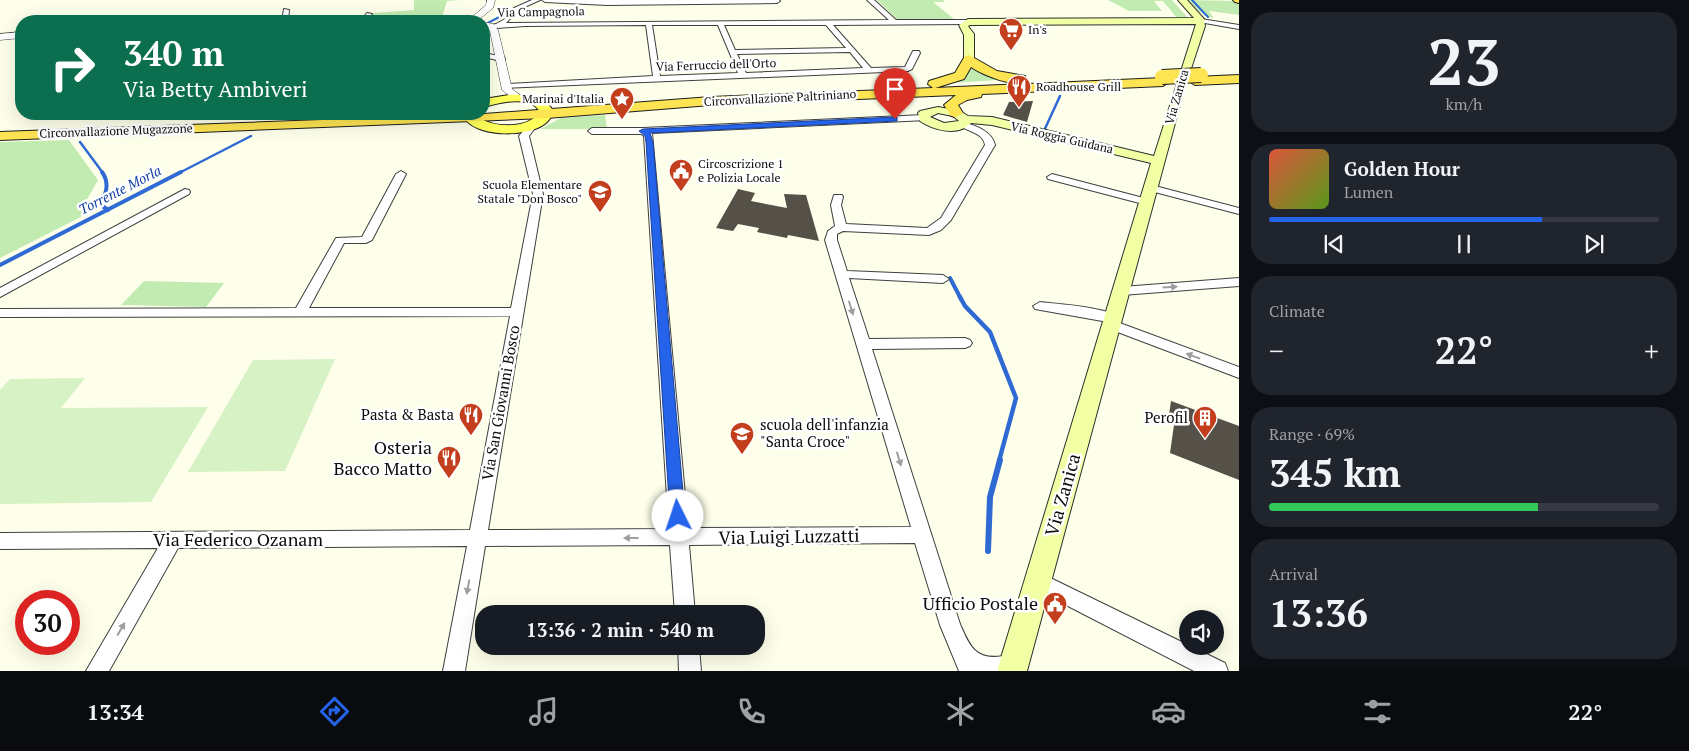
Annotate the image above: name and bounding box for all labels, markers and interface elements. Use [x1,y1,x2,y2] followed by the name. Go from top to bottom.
[497,3,585,20] street label: Via Campagnola
[998,17,1024,51] supermarket icon: In's
[1427,17,1501,104] text: 23
[1028,22,1047,37] place label: In's
[123,30,224,76] text: 340 m
[40,35,105,100] icon: right
[656,55,777,74] street label: Via Ferruccio dell'Orto
[874,68,916,119] pin
[1162,68,1192,126] street label: Via Zanica
[123,74,308,103] text: Via Betty Ambiveri
[1006,74,1032,108] restaurant icon: Roadhouse Grill
[881,75,909,103] icon: arrive
[1036,79,1122,94] place label: Roadhouse Grill
[609,86,635,120] place icon: Marinai d'Italia
[703,86,857,109] street label: Circonvallazione Paltriniano
[522,91,604,106] place label: Marinai d'Italia
[1446,93,1482,115] text: km/h
[1009,118,1115,157] street label: Via Roggia Guidana
[39,120,193,141] street label: Circonvallazione Mugazzone
[698,156,784,185] place label: Circoscrizione 1 e Polizia Locale
[1344,156,1460,181] text: Golden Hour
[668,158,694,192] public building icon: Circoscrizione 1 e Polizia Locale
[75,161,164,219] water label: Torrente Morla
[477,177,582,206] place label: Scuola Elementare Statale "Don Bosco"
[587,179,613,213] school or university icon: Scuola Elementare Statale "Don Bosco"
[1344,181,1393,203] text: Lumen
[1320,230,1348,258] icon: previous
[1450,230,1478,258] icon: pause
[1580,230,1608,258] icon: next
[1162,283,1178,291] one-way arrow
[1269,300,1325,322] text: Climate
[848,301,856,316] one-way arrow
[477,324,524,482] street label: Via San Giovanni Bosco
[1435,325,1493,375] text: 22°
[1269,332,1284,369] text: −
[1644,332,1659,369] text: +
[1186,352,1201,359] one-way arrow
[458,402,484,436] restaurant icon: Pasta & Basta
[361,404,454,424] place label: Pasta & Basta
[1192,405,1218,439] building icon: Perofil
[1144,407,1188,427] place label: Perofil
[760,414,889,451] place label: scuola dell'infanzia "Santa Croce"
[729,421,755,455] school or university icon: scuola dell'infanzia "Santa Croce"
[1269,423,1355,445] text: Range · 69%
[333,435,432,480] place label: Osteria Bacco Matto
[436,445,462,479] restaurant icon: Osteria Bacco Matto
[1269,448,1401,498] text: 345 km
[1039,451,1085,539] street label: Via Zanica
[895,452,903,467] one-way arrow
[651,489,703,541] position arrow
[718,523,860,549] street label: Via Luigi Luzzatti
[153,527,323,551] street label: Via Federico Ozanam
[623,534,639,542] one-way arrow
[1269,563,1318,585] text: Arrival
[464,579,472,595] one-way arrow
[1269,588,1368,638] text: 13:36
[15,590,80,655] speed limit sign: 30
[923,591,1038,615] place label: Ufficio Postale
[1042,591,1068,625] public building icon: Ufficio Postale
[1179,610,1224,655] map controls
[1179,610,1224,655] button: sound
[526,617,714,642] text: 13:36 · 2 min · 540 m
[117,622,126,635] one-way arrow
[317,694,352,729] icon: directions
[526,694,561,729] icon: music
[734,694,769,729] icon: phone
[943,694,978,729] icon: climate
[1151,694,1186,729] icon: car
[1360,694,1395,729] icon: filters
[87,697,144,726] text: 13:34
[1568,697,1602,726] text: 22°

